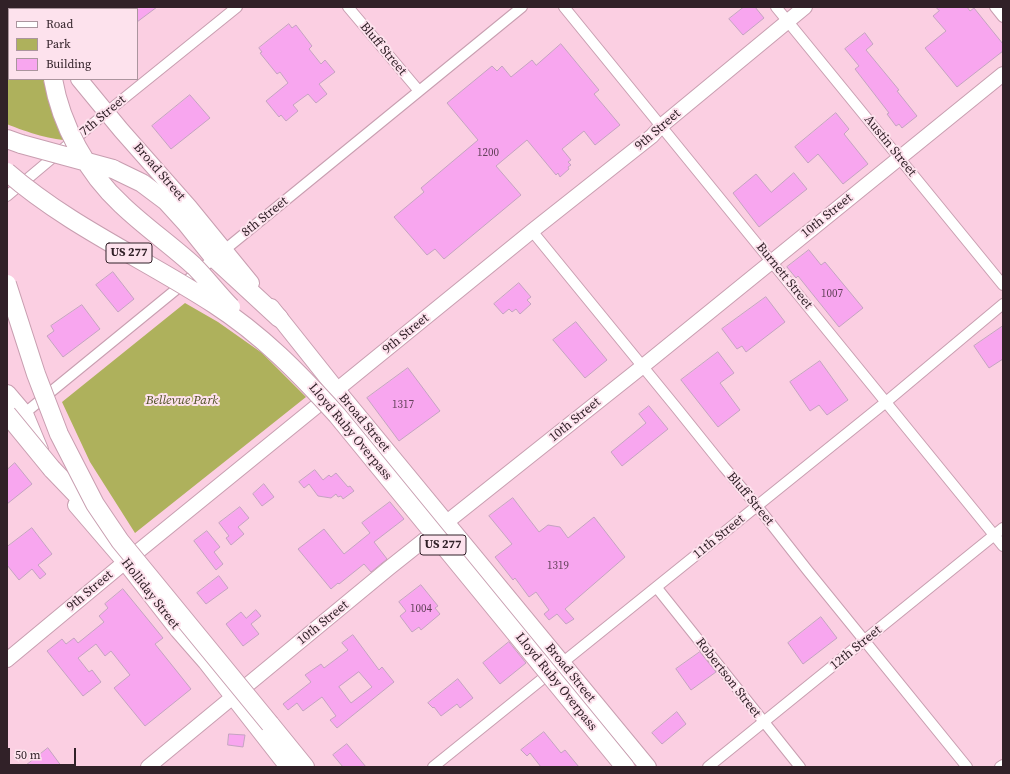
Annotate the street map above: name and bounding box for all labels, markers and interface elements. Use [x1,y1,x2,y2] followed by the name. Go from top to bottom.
[8,8,138,80] legend
[46,16,73,32] text: Road
[356,19,410,79] street label: Bluff Street
[46,36,71,52] text: Park
[46,56,91,72] text: Building
[77,92,129,140] street label: 7th Street
[632,106,684,154] street label: 9th Street
[861,112,919,180] street label: Austin Street
[130,140,188,204] street label: Broad Street
[477,146,499,160] house number: 1200
[798,191,856,241] street label: 10th Street
[239,194,291,240] street label: 8th Street
[753,240,815,312] street label: Burnett Street
[106,243,152,263] road number: US 277
[821,287,843,301] house number: 1007
[380,311,432,357] street label: 9th Street
[305,380,395,484] street label: Lloyd Ruby Overpass
[335,391,393,455] street label: Broad Street
[146,393,218,409] park label: Bellevue Park
[546,395,604,445] street label: 10th Street
[392,398,414,412] house number: 1317
[723,469,777,529] street label: Bluff Street
[690,512,748,562] street label: 11th Street
[420,535,466,555] road number: US 277
[117,555,183,633] street label: Holliday Street
[547,559,569,573] house number: 1319
[64,567,116,615] street label: 9th Street
[294,598,352,648] street label: 10th Street
[410,602,432,616] house number: 1004
[827,623,885,673] street label: 12th Street
[512,630,600,734] street label: Lloyd Ruby Overpass
[692,635,764,721] street label: Robertson Street
[542,640,598,706] street label: Broad Street
[10,740,78,766] scale bar
[15,747,41,763] text: 50 m

